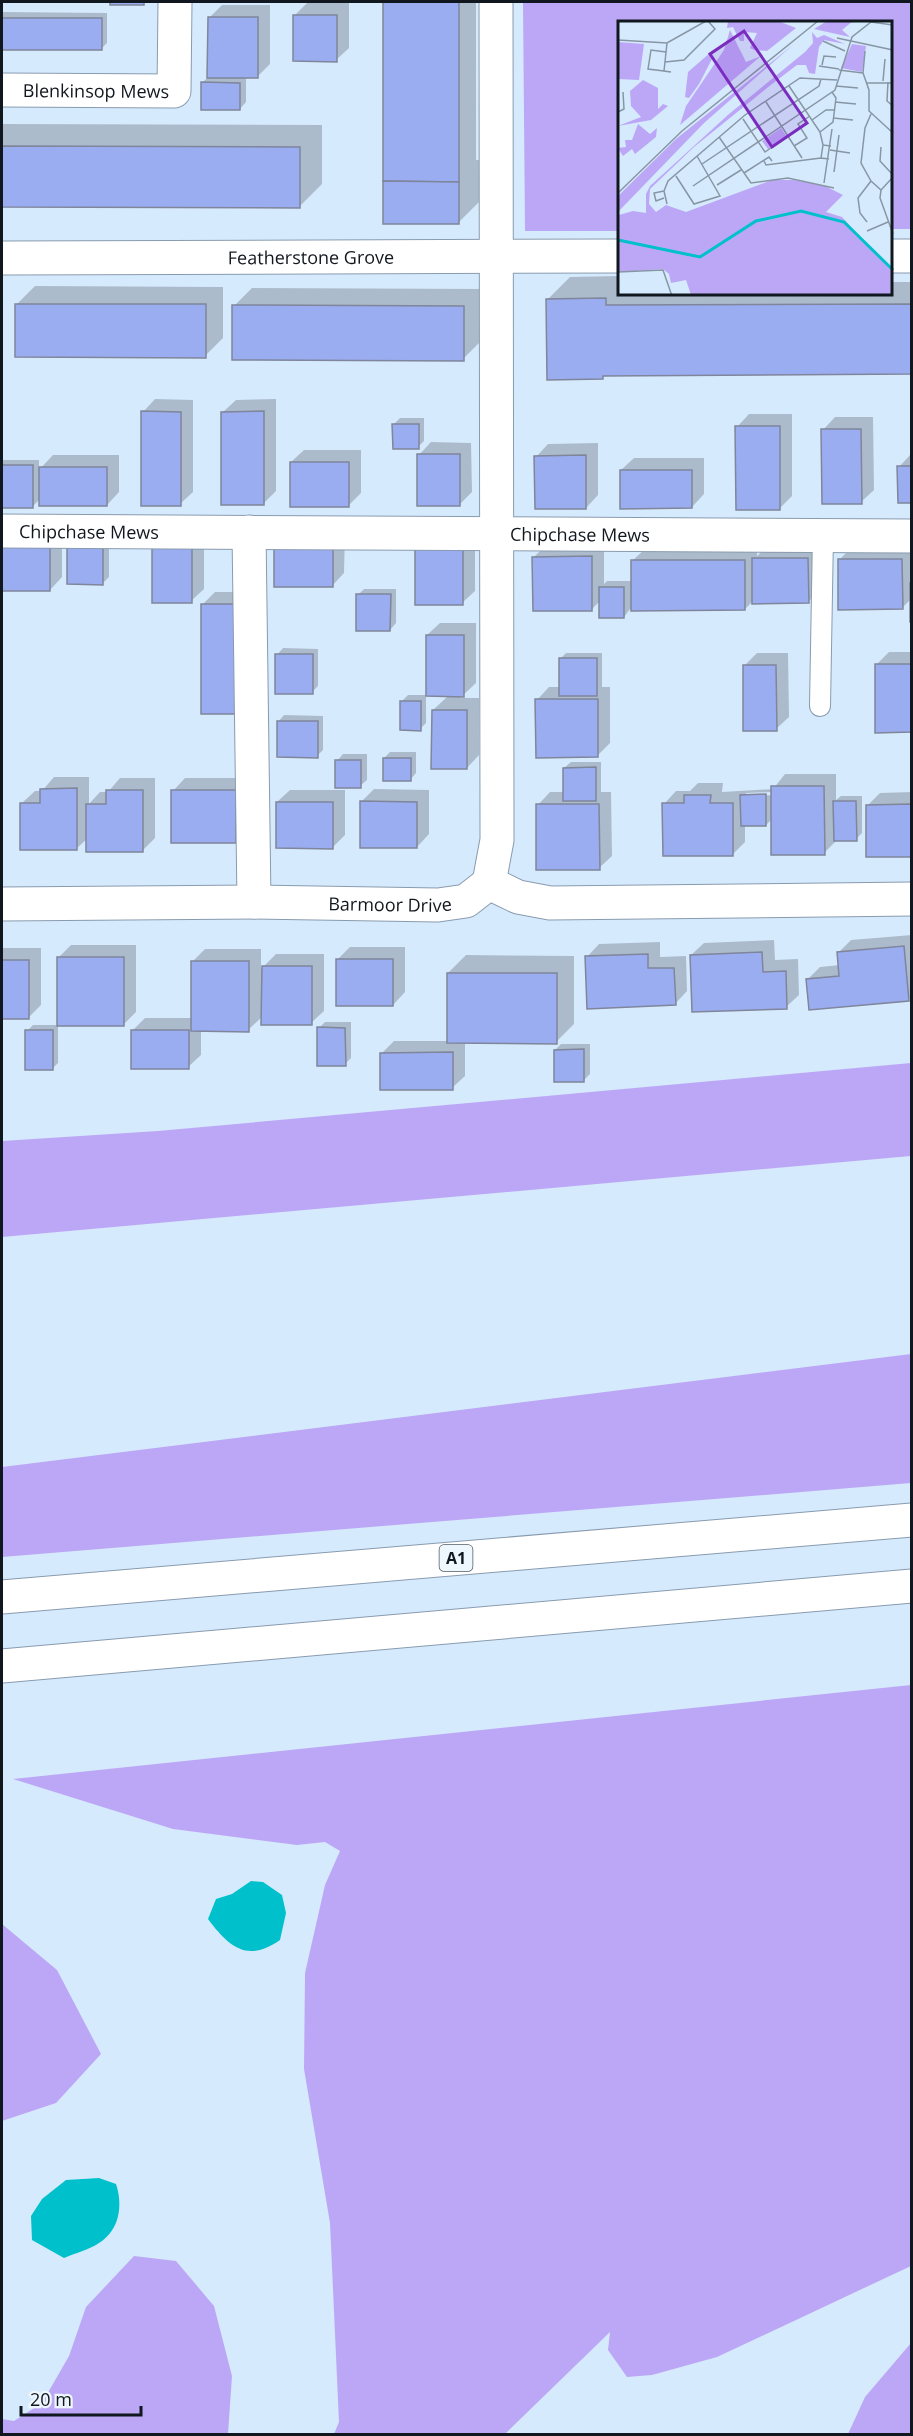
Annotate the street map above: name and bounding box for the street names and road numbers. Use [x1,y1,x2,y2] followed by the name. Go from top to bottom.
[23,78,169,103] street label: Blenkinsop Mews
[228,245,394,269] street label: Featherstone Grove
[19,519,159,544] street label: Chipchase Mews
[510,522,650,547] street label: Chipchase Mews
[328,891,453,917] street label: Barmoor Drive
[440,1545,472,1571] road number: A1

